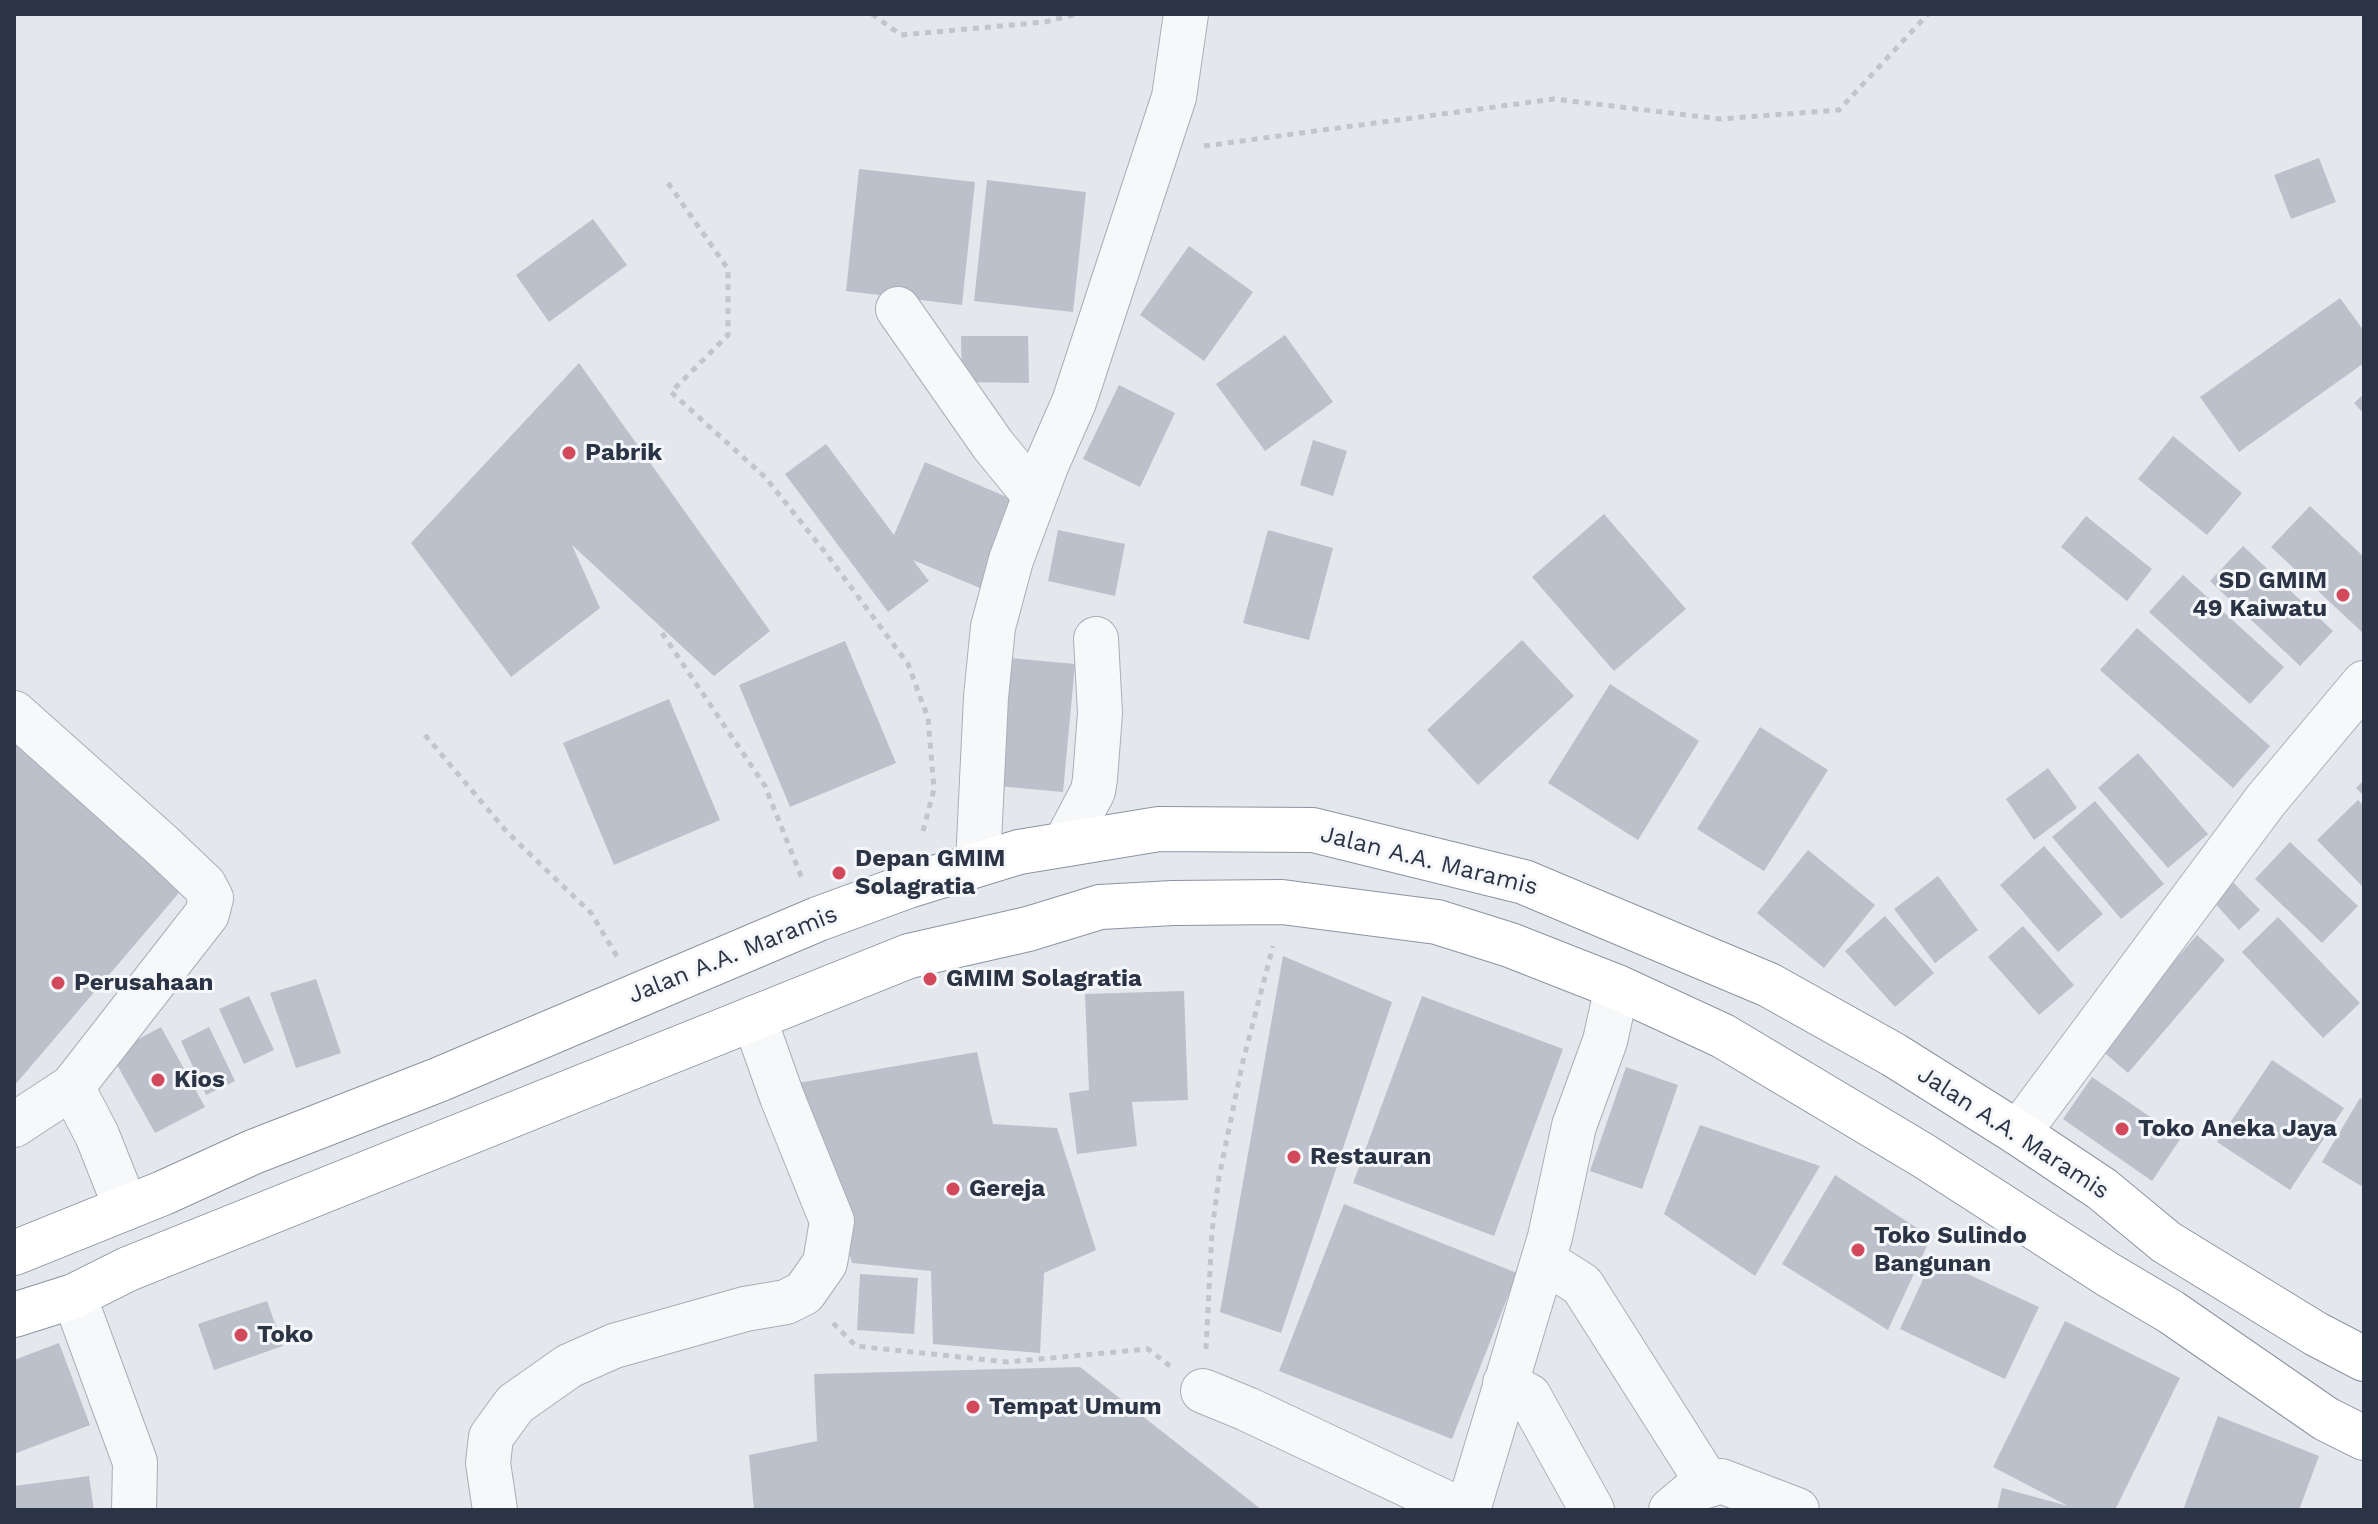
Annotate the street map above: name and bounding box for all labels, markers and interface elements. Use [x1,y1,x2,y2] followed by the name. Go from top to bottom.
[585,439,662,467] place label: Pabrik
[560,444,578,462] marker: Pabrik
[2192,567,2327,623] place label: SD GMIM 49 Kaiwatu
[2334,586,2352,604] marker: SD GMIM 49 Kaiwatu
[1317,820,1541,902] street label: Jalan A.A. Maramis
[855,845,1005,901] place label: Depan GMIM Solagratia
[830,864,848,882] marker: Depan GMIM Solagratia
[624,900,842,1010] street label: Jalan A.A. Maramis
[946,965,1142,993] place label: GMIM Solagratia
[74,969,213,997] place label: Perusahaan
[921,970,939,988] marker: GMIM Solagratia
[49,974,67,992] marker: Perusahaan
[1912,1060,2114,1206] street label: Jalan A.A. Maramis
[174,1066,225,1094] place label: Kios
[149,1071,167,1089] marker: Kios
[2138,1115,2337,1143] place label: Toko Aneka Jaya
[2113,1120,2131,1138] marker: Toko Aneka Jaya
[1310,1143,1431,1171] place label: Restauran
[1285,1148,1303,1166] marker: Restauran
[969,1175,1045,1203] place label: Gereja
[944,1180,962,1198] marker: Gereja
[1874,1222,2027,1278] place label: Toko Sulindo Bangunan
[1849,1241,1867,1259] marker: Toko Sulindo Bangunan
[257,1321,313,1349] place label: Toko
[232,1326,250,1344] marker: Toko
[989,1393,1162,1421] place label: Tempat Umum
[964,1398,982,1416] marker: Tempat Umum

